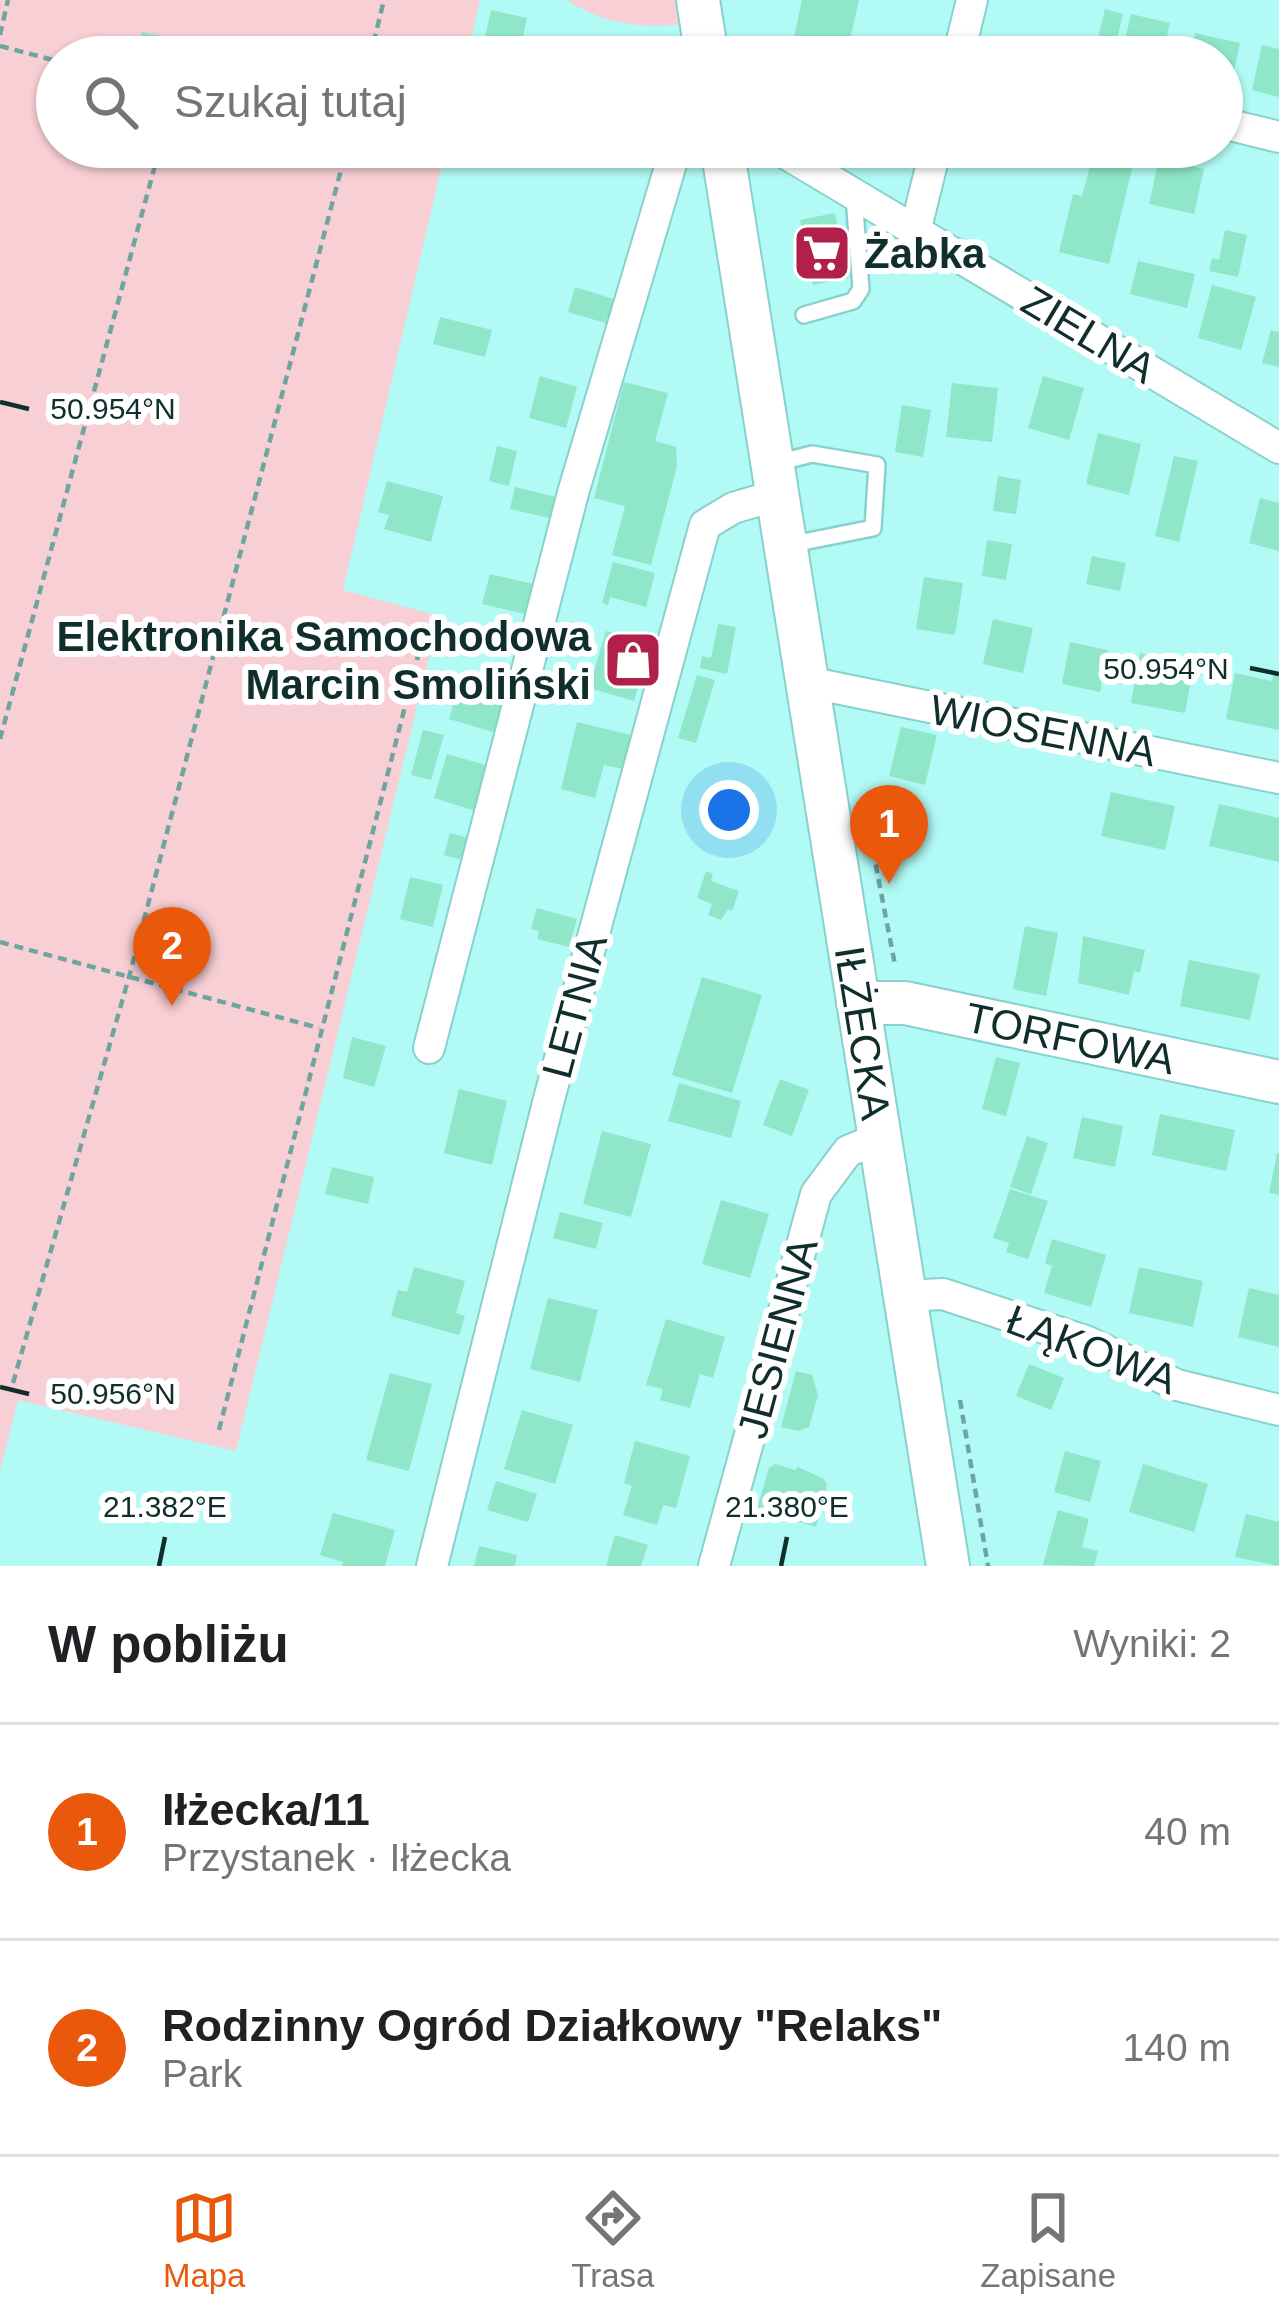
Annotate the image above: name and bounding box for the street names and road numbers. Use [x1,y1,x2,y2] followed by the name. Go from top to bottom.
[1014,276,1164,392] street label: ZIELNA
[926,686,1160,775] street label: WIOSENNA
[533,929,616,1083] street label: LETNIA
[826,943,900,1123] street label: IŁŻECKA
[962,993,1179,1083] street label: TORFOWA
[728,1233,827,1443] street label: JESIENNA
[1000,1296,1183,1403] street label: ŁĄKOWA

